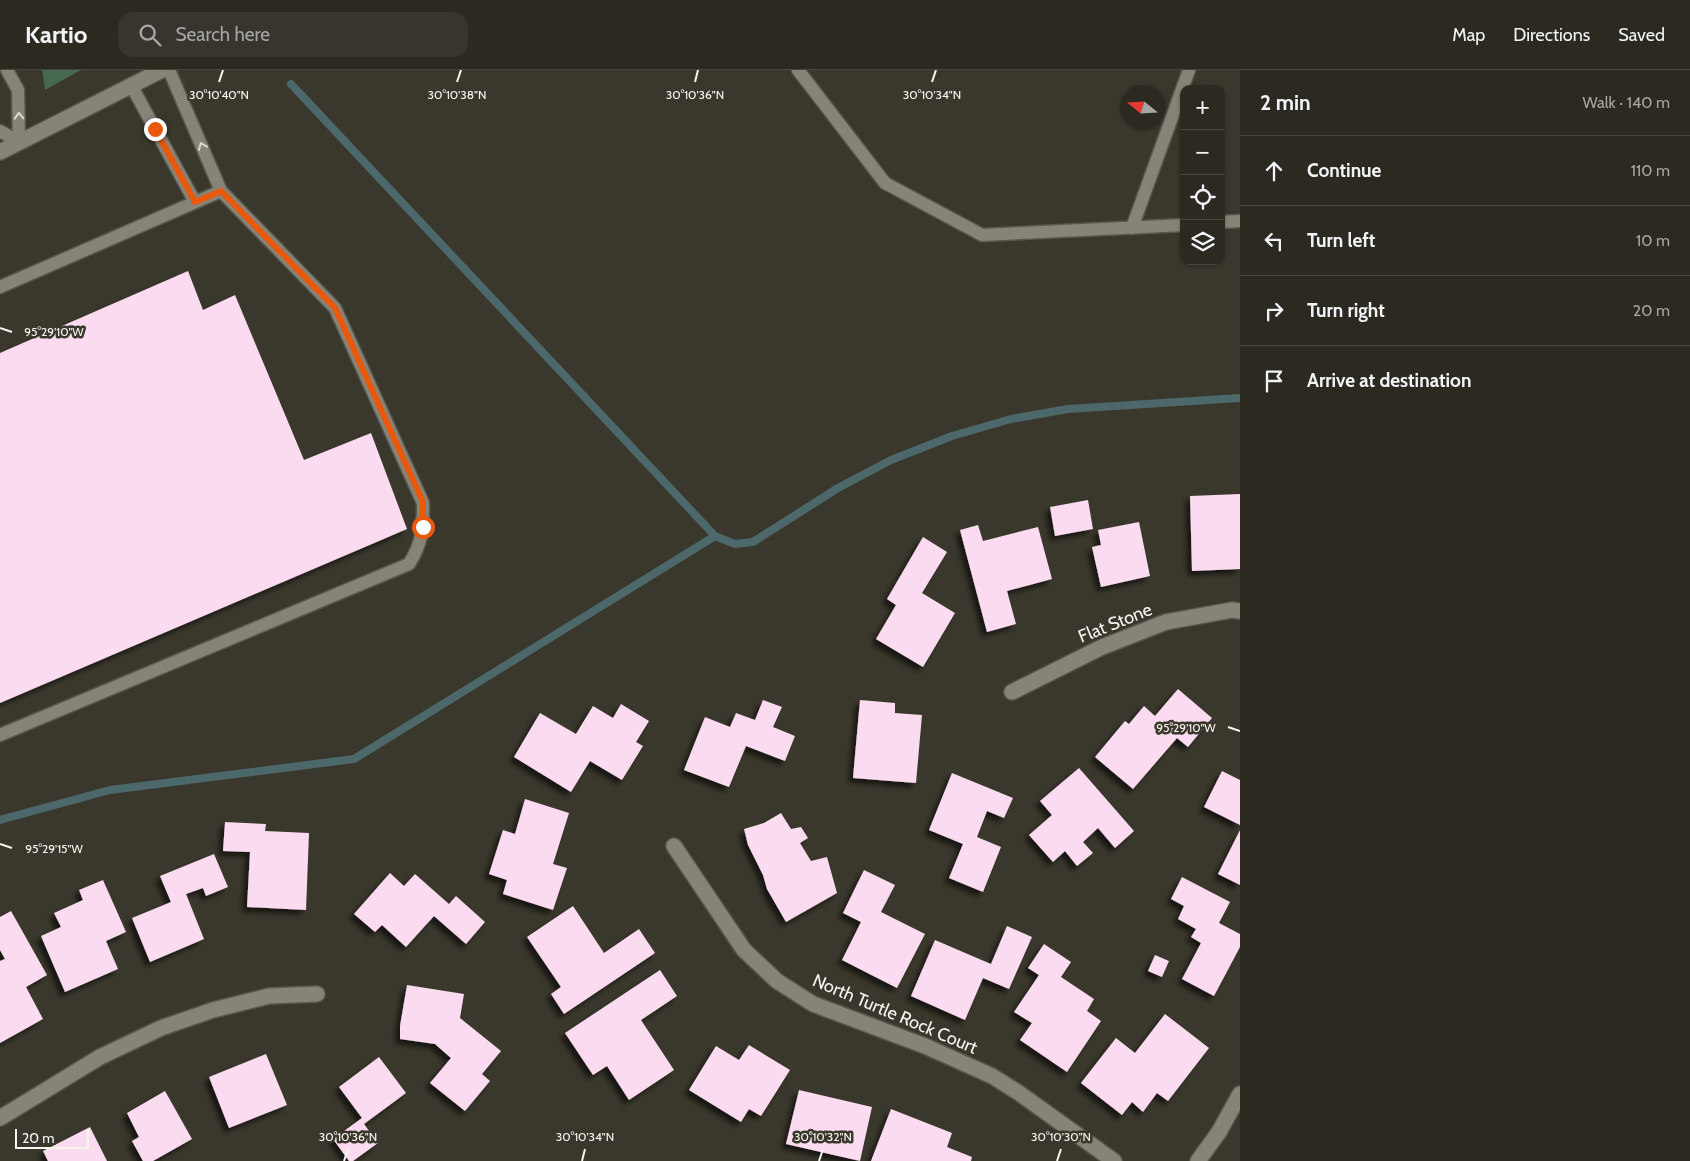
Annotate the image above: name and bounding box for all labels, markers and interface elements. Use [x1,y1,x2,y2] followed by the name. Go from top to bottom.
[118,12,468,57] search box
[25,20,88,49] text: Kartio
[136,21,164,49] icon: search
[176,23,270,46] text: Search here
[1452,24,1485,46] text: Map
[1513,24,1590,46] text: Directions
[1618,24,1665,46] text: Saved
[1120,85,1165,130] north arrow
[1180,85,1225,265] map controls
[1180,85,1225,130] button: +
[189,87,249,102] text: 30°10'40"N
[428,87,486,102] text: 30°10'38"N
[666,87,724,102] text: 30°10'36"N
[903,87,961,102] text: 30°10'34"N
[1260,90,1311,115] text: 2 min
[1583,93,1670,112] text: Walk · 140 m
[13,112,24,120] one-way arrow
[144,118,167,141] route end
[1180,130,1225,175] button: −
[198,142,209,151] one-way arrow
[1260,157,1288,185] icon: ahead
[1307,159,1381,182] text: Continue
[1631,161,1670,180] text: 110 m
[1180,175,1225,220] button: locate
[1180,220,1225,265] button: layers
[1260,227,1288,255] icon: left
[1307,229,1375,252] text: Turn left
[1636,231,1670,250] text: 10 m
[1260,297,1288,325] icon: right
[1307,299,1385,322] text: Turn right
[1633,301,1670,320] text: 20 m
[24,324,84,339] text: 95°29'10"W
[1260,367,1288,395] icon: arrive
[1307,369,1471,392] text: Arrive at destination
[412,516,435,539] route start
[1075,598,1155,648] street label: Flat Stone
[1156,720,1216,735] text: 95°29'10"W
[25,841,83,856] text: 95°29'15"W
[809,969,981,1059] street label: North Turtle Rock Court
[15,1126,89,1149] scale bar
[22,1129,55,1147] text: 20 m
[319,1129,377,1144] text: 30°10'36"N
[556,1129,614,1144] text: 30°10'34"N
[794,1129,852,1144] text: 30°10'32"N
[1031,1129,1091,1144] text: 30°10'30"N

